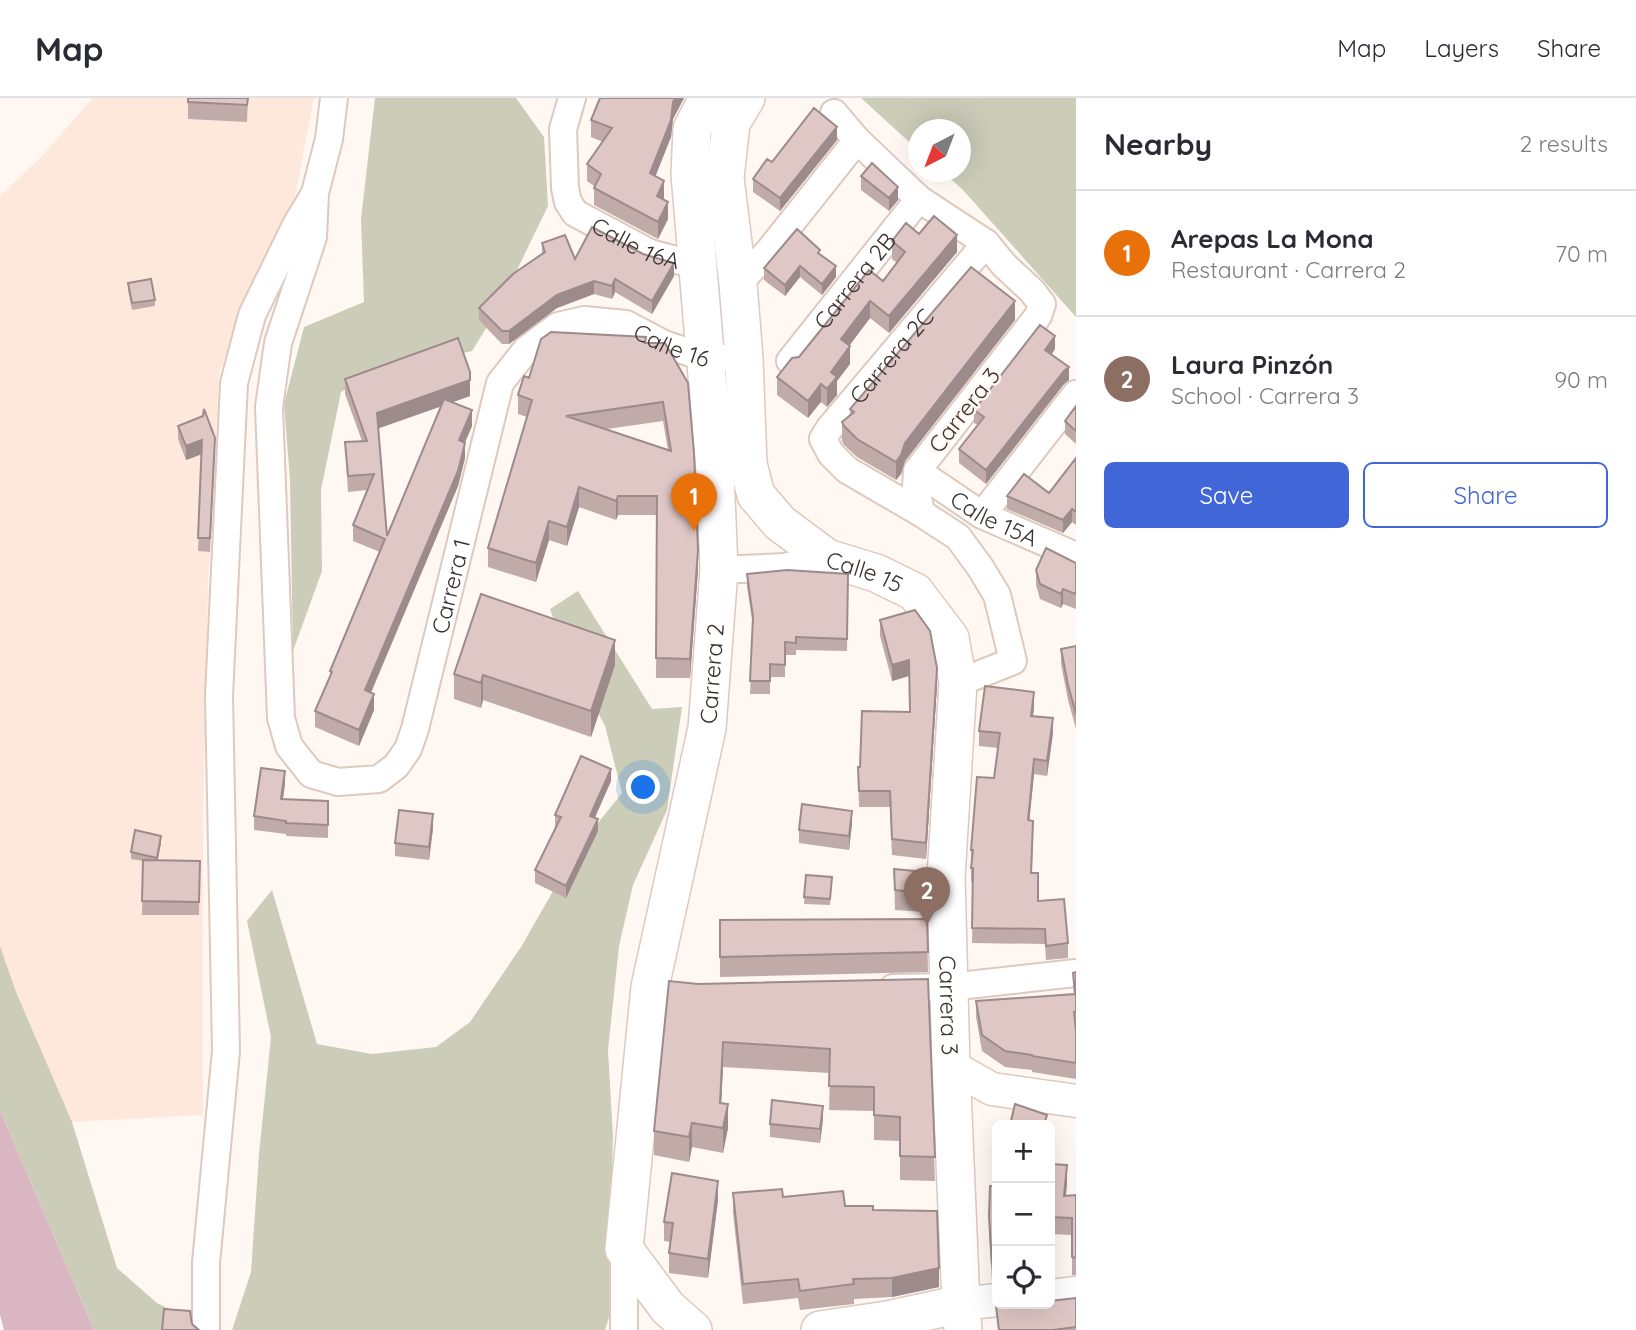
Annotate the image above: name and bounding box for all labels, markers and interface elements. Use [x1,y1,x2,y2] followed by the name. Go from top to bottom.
[35,28,103,69] text: Map
[1337,33,1386,63] text: Map
[1424,33,1499,63] text: Layers
[1537,33,1601,63] text: Share
[908,119,971,182] north arrow
[1104,125,1212,163] text: Nearby
[1519,129,1608,158] text: 2 results
[587,210,683,275] street label: Calle 16A
[1171,222,1374,255] text: Arepas La Mona
[807,226,902,335] street label: Carrera 2B
[1123,239,1131,268] text: 1
[1555,239,1608,268] text: 70 m
[1171,255,1406,284] text: Restaurant · Carrera 2
[842,302,939,409] street label: Carrera 2C
[629,316,714,373] street label: Calle 16
[1171,348,1333,381] text: Laura Pinzón
[922,362,1006,458] street label: Carrera 3
[1120,365,1134,394] text: 2
[1554,365,1608,394] text: 90 m
[1171,381,1359,410] text: School · Carrera 3
[1104,462,1349,528] button: Save
[1363,462,1608,528] button: Share
[671,473,717,531] pin: 1
[945,483,1043,552] street label: Calle 15A
[424,536,476,637] street label: Carrera 1
[823,544,908,599] street label: Calle 15
[693,622,729,725] street label: Carrera 2
[626,770,660,804] your location
[904,867,950,925] pin: 2
[934,955,965,1056] street label: Carrera 3
[992,1120,1055,1309] map controls
[992,1120,1055,1183] button: +
[992,1183,1055,1246] button: −
[992,1246,1055,1309] button: locate

